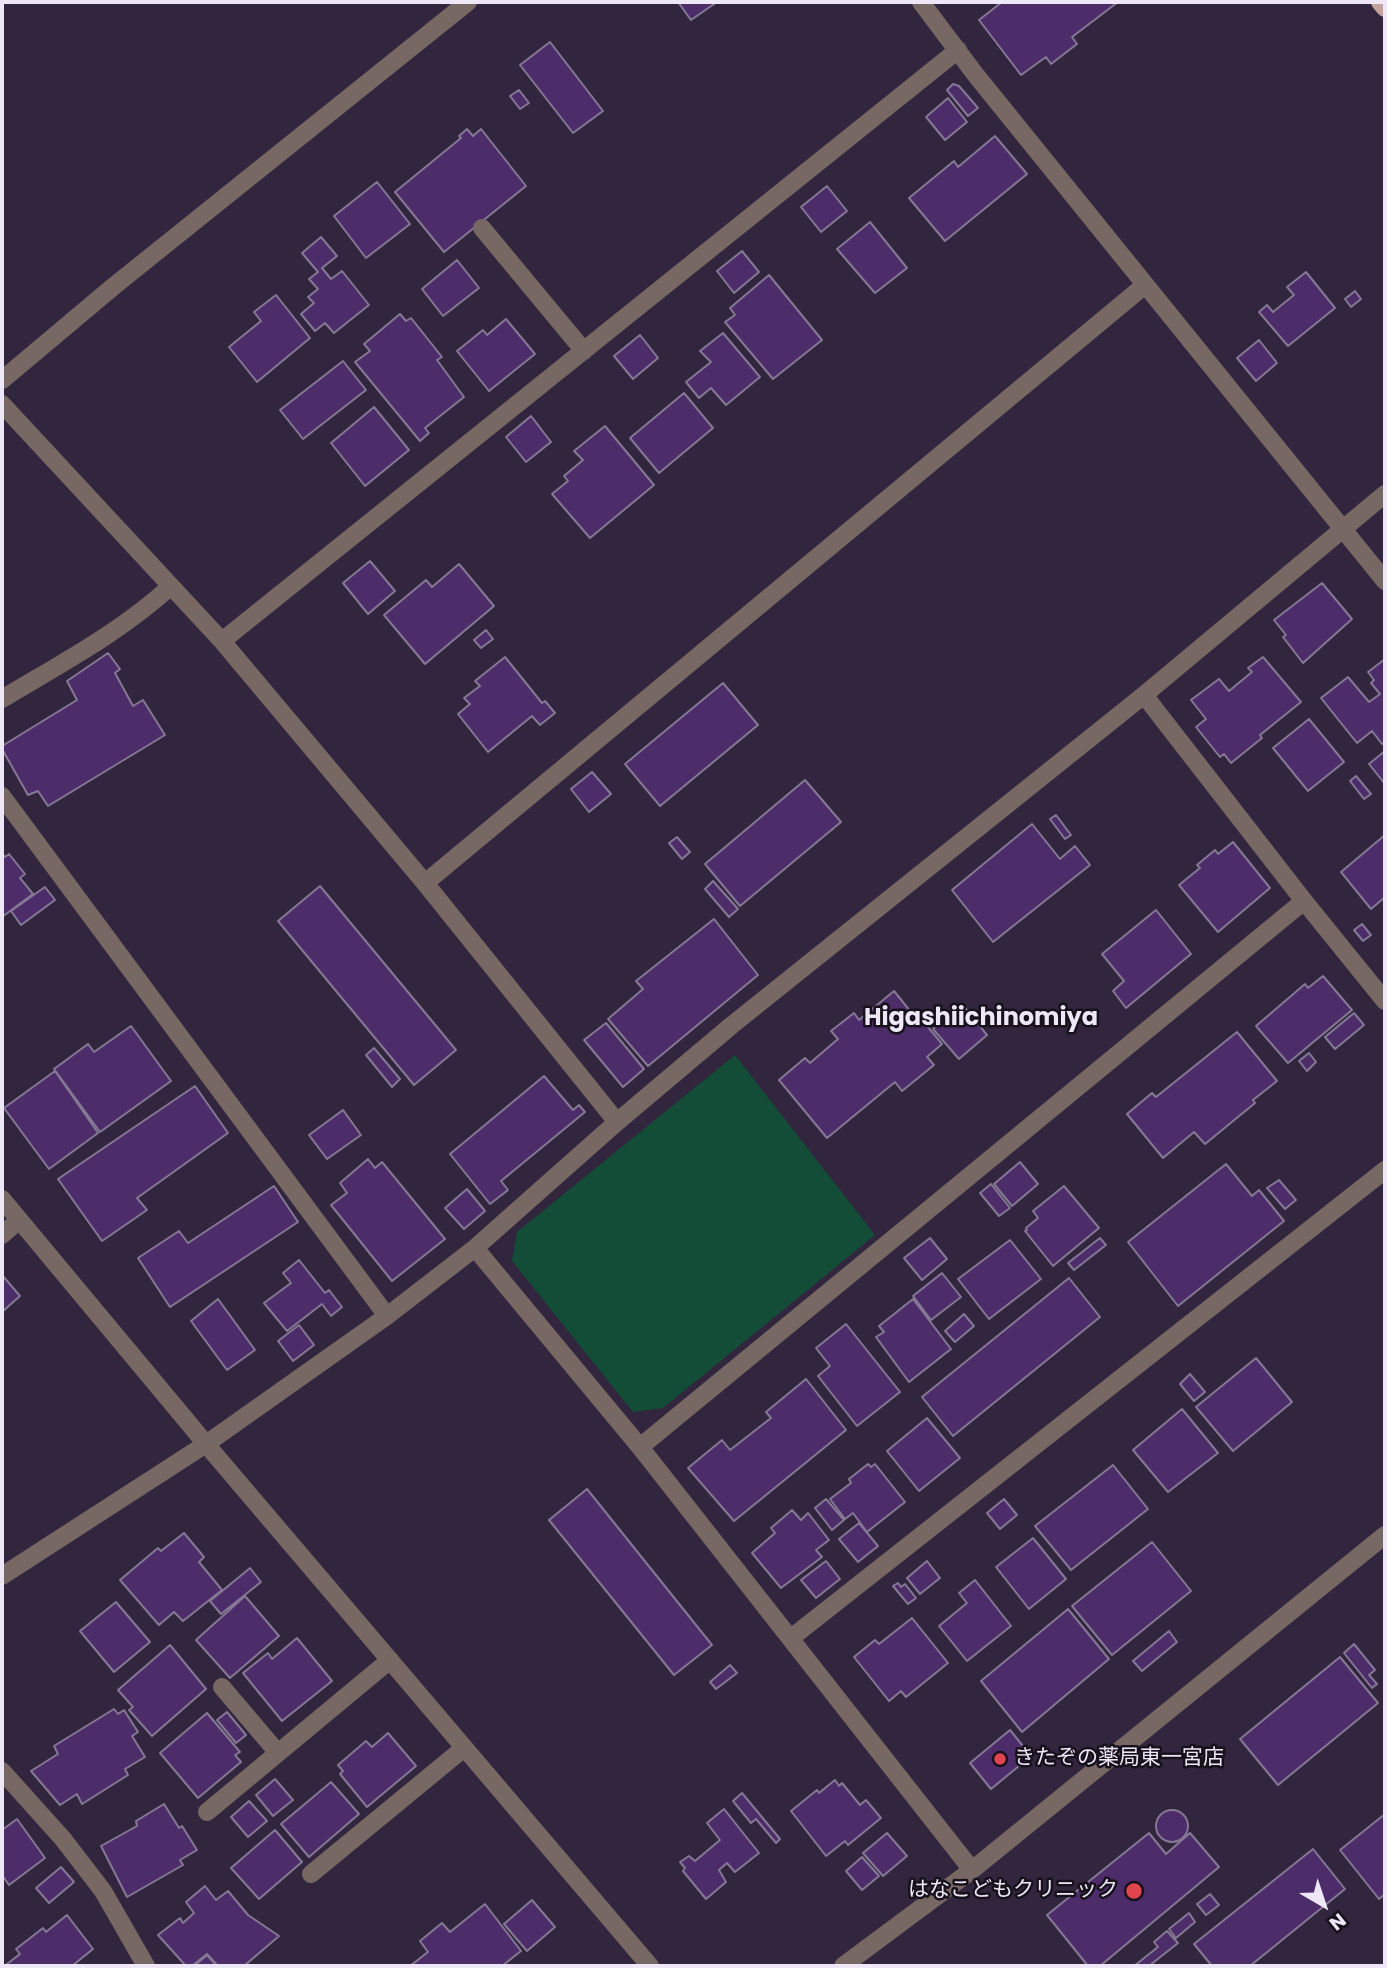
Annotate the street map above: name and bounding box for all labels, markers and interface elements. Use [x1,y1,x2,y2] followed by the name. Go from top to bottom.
[864,1005,1098,1033] district label: Higashiichinomiya
[1014,1746,1224,1772] place label: きたぞの薬局東一宮店
[992,1751,1008,1767] marker: きたぞの薬局東一宮店
[1289,1870,1359,1940] north arrow
[908,1878,1118,1904] place label: はなこどもクリニック
[1124,1881,1144,1901] marker: はなこどもクリニック
[1323,1907,1352,1937] text: N

